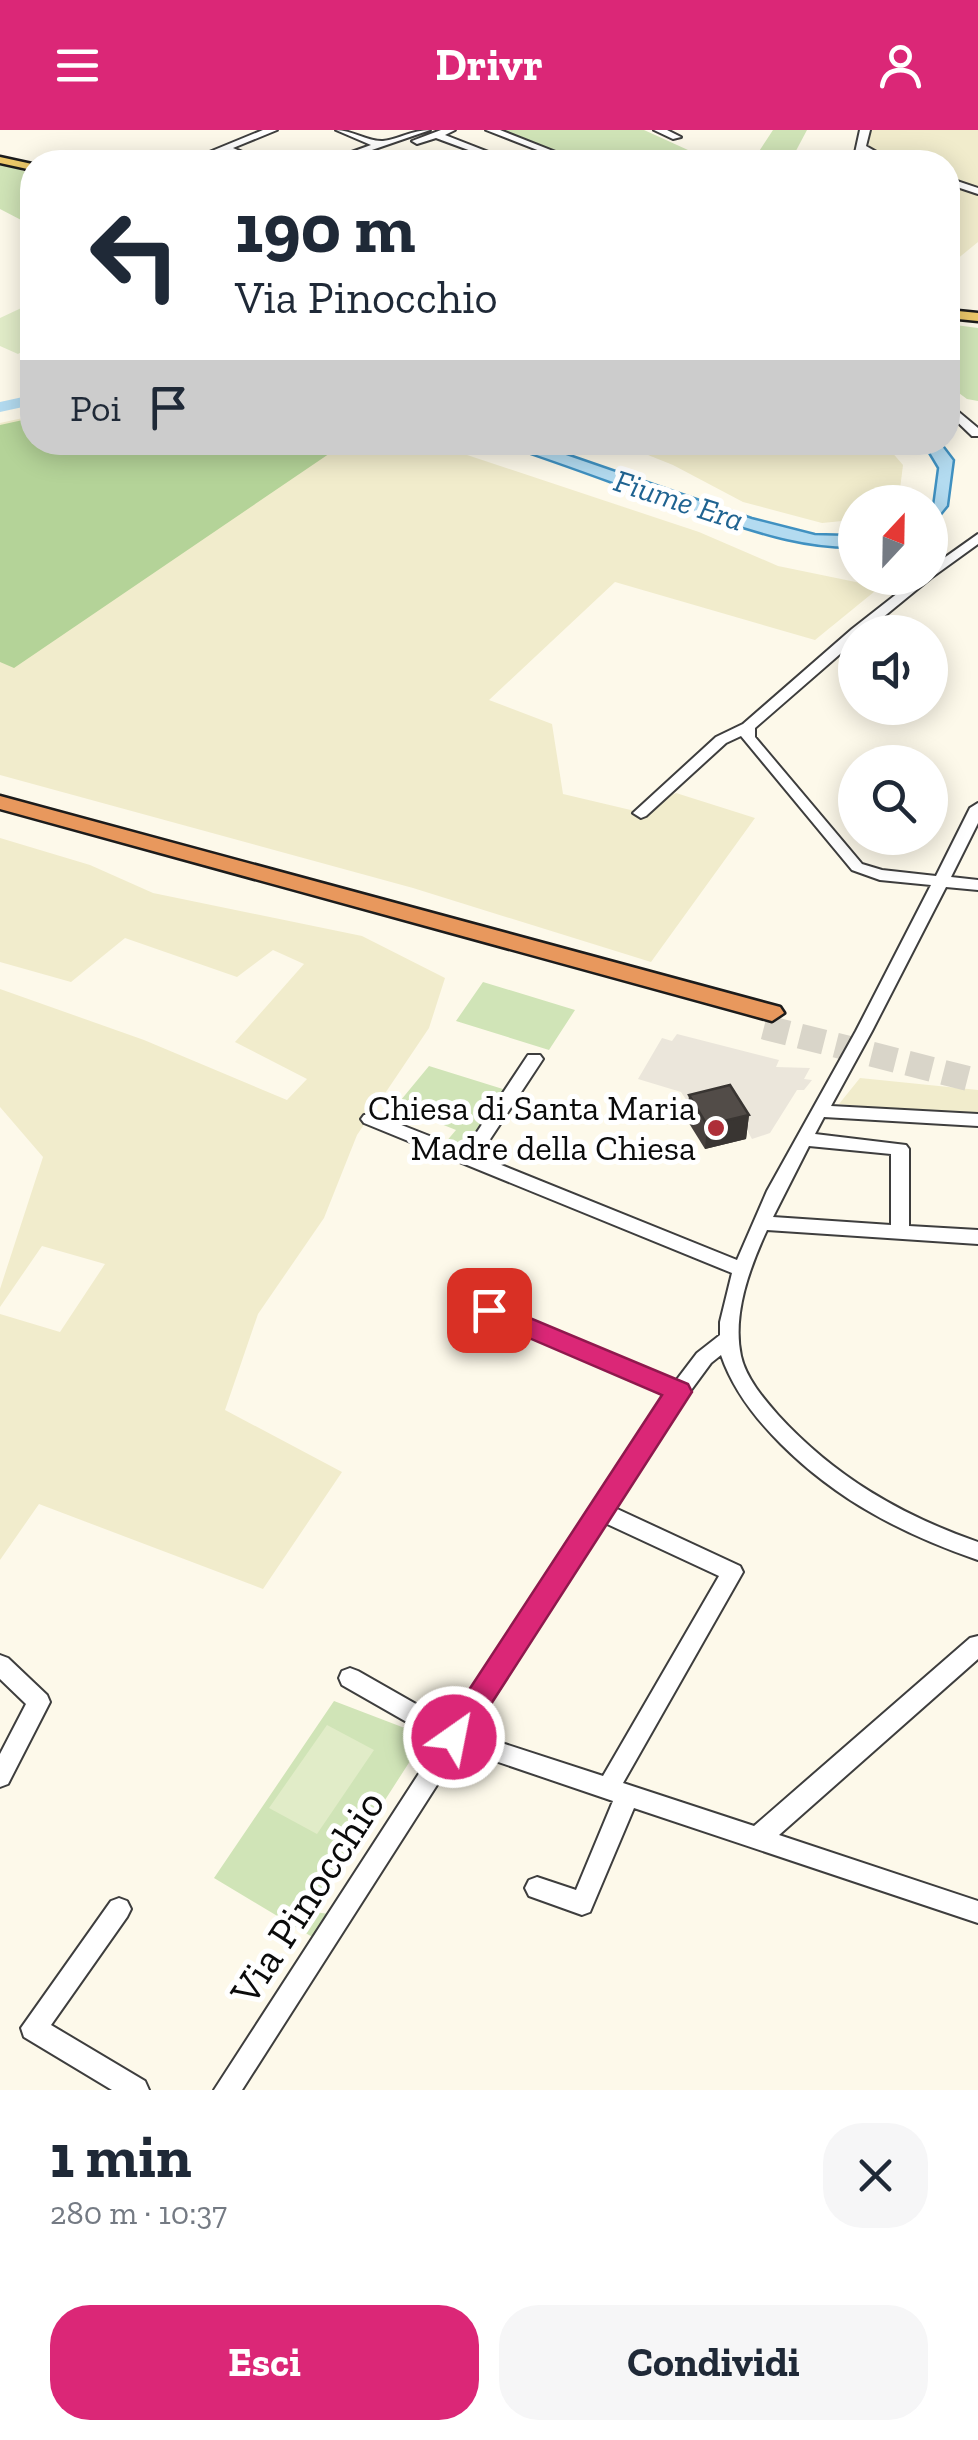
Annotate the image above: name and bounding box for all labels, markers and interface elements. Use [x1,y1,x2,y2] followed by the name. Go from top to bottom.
[50,38,105,93] icon: menu
[435,38,543,92] text: Drivr
[873,38,928,93] icon: person
[235,186,415,270] text: 190 m
[70,190,200,320] icon: left
[235,271,498,325] text: Via Pinocchio
[141,380,196,435] icon: arrive
[70,385,121,431] text: Poi
[609,461,749,539] water label: Fiume Era
[838,485,948,595] north arrow
[838,485,948,855] map controls
[838,615,948,725] button: sound
[838,745,948,855] button: search
[368,1087,696,1169] place label: Chiesa di Santa Maria Madre della Chiesa
[705,1117,727,1139] marker: Chiesa di Santa Maria Madre della Chiesa
[447,1268,532,1353] pin
[462,1283,517,1338] icon: arrive
[402,1685,506,1789] position arrow
[218,1780,395,2014] street label: Via Pinocchio
[50,2120,192,2192] text: 1 min
[823,2123,928,2228] button: close
[50,2194,227,2232] text: 280 m · 10:37
[50,2305,479,2420] button: Esci
[499,2305,928,2420] button: Condividi

